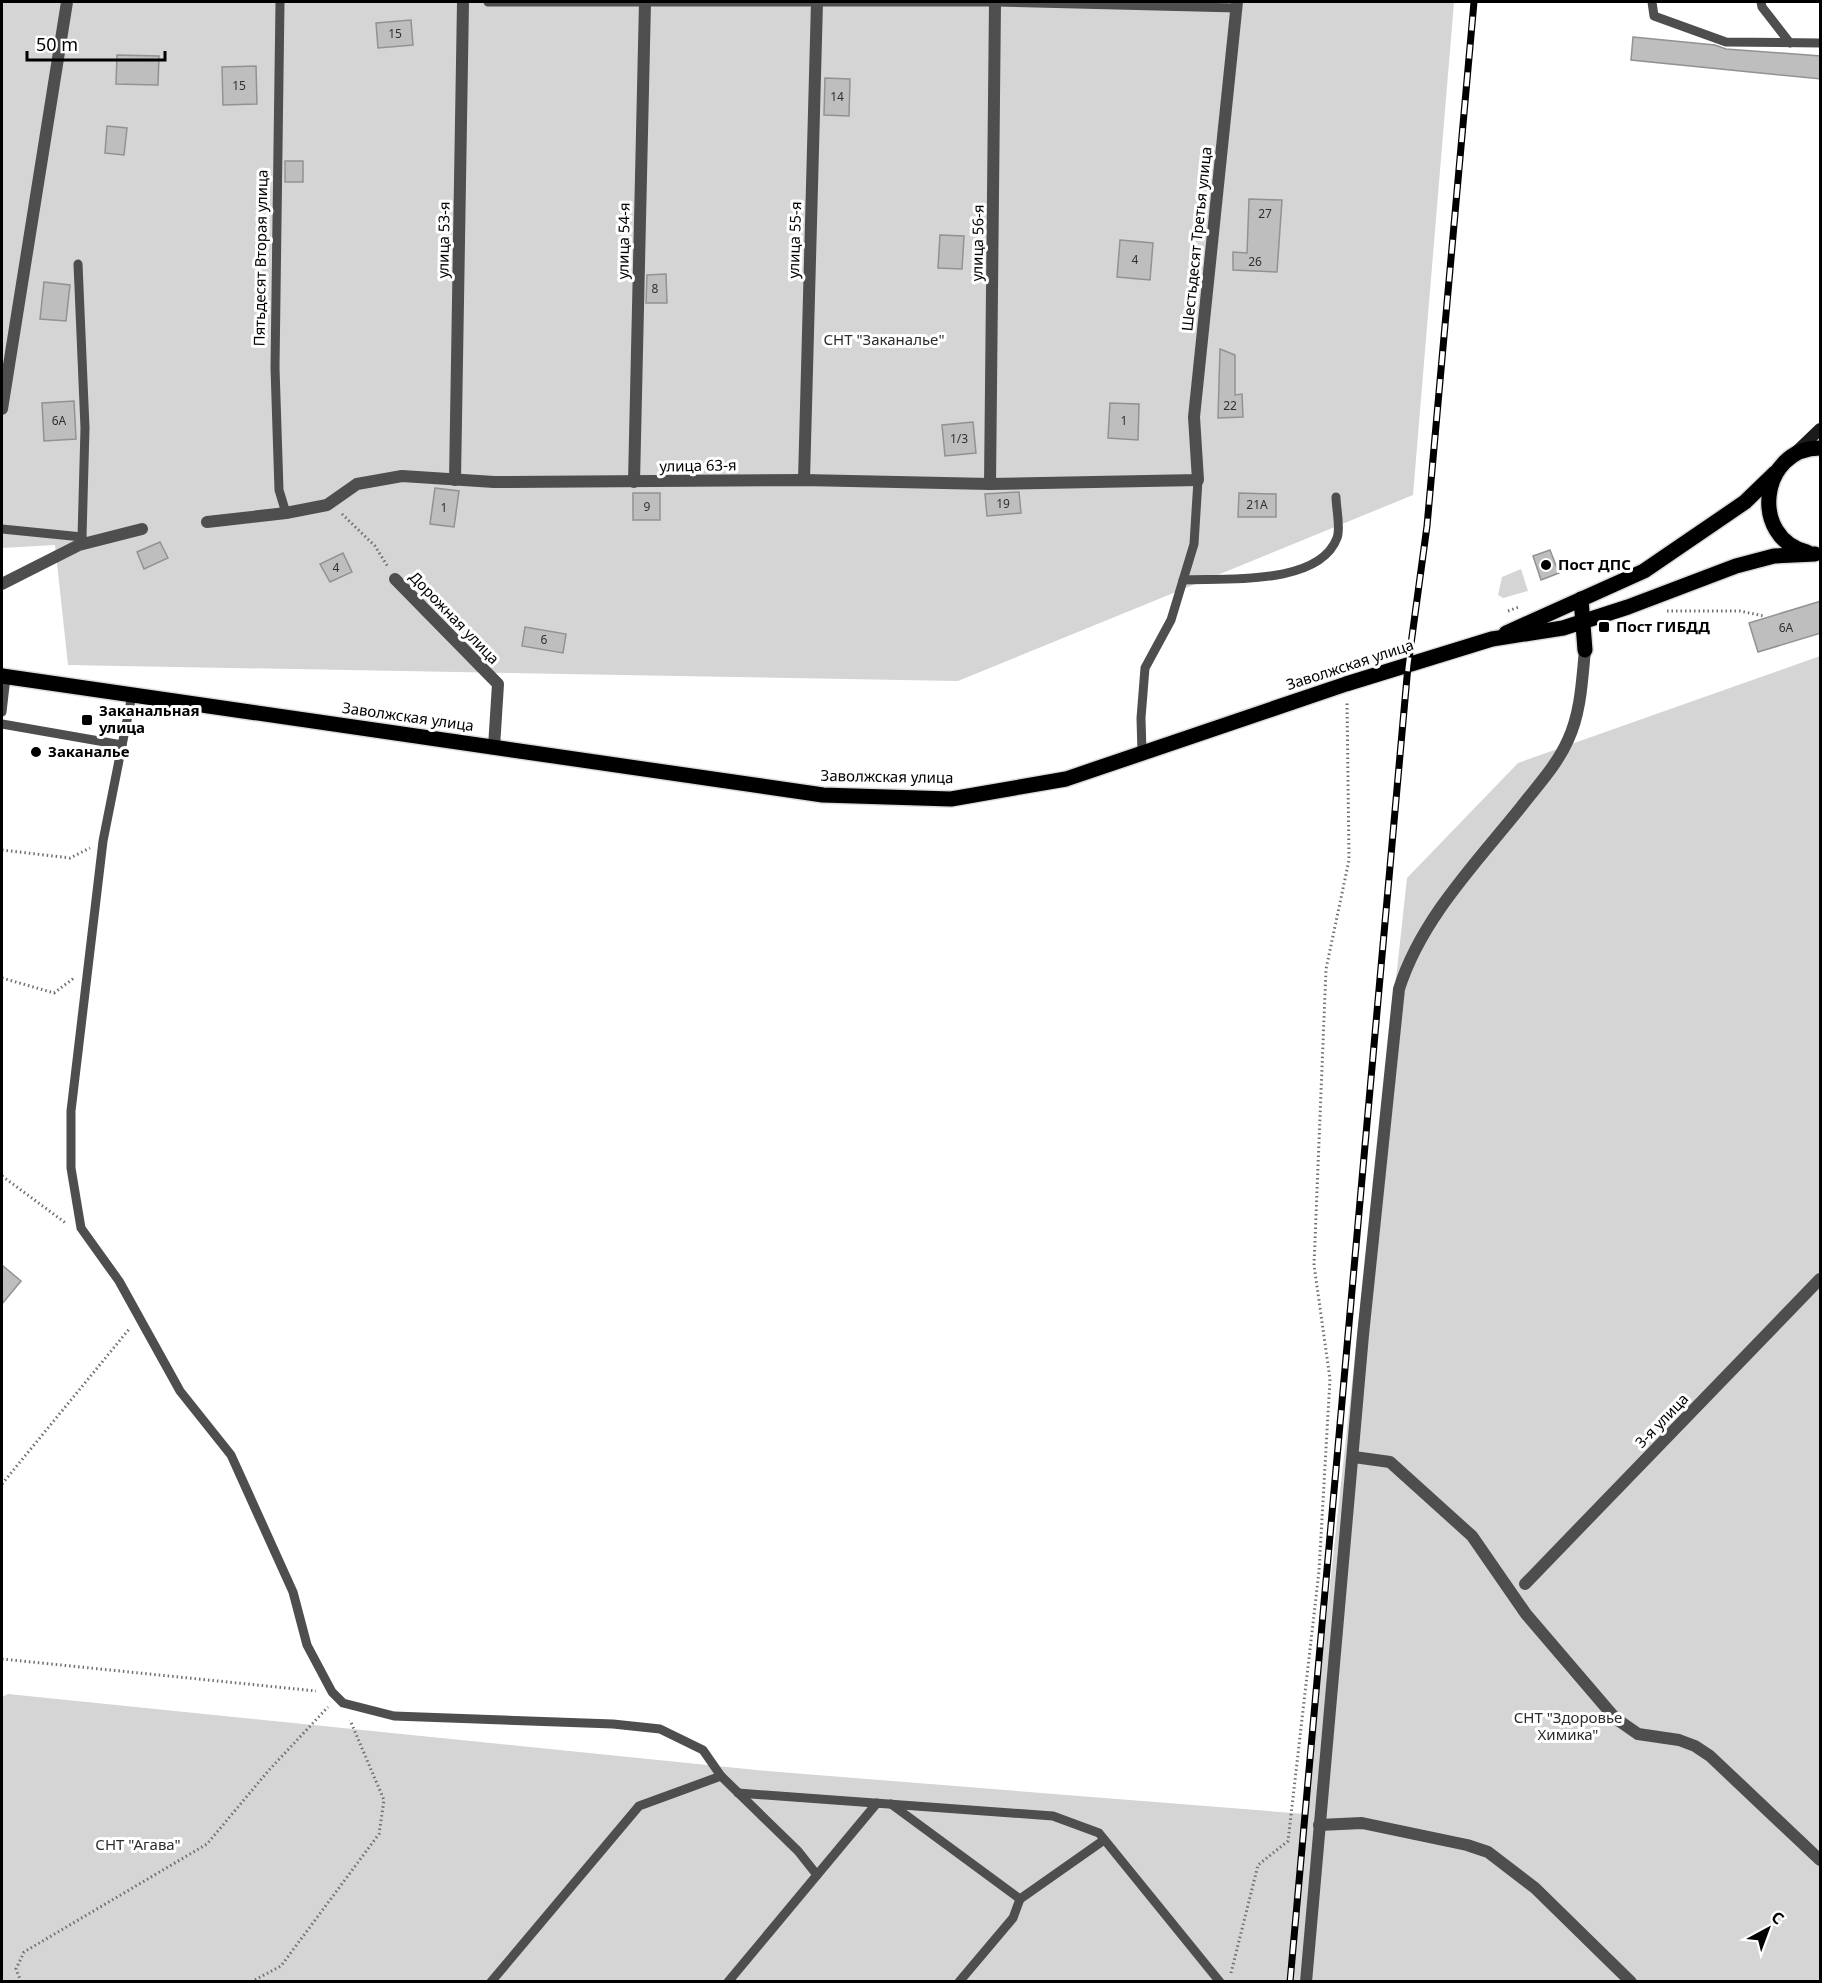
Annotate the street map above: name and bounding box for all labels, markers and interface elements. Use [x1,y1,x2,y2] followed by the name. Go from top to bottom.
[27,24,165,62] scale bar
[388,25,402,42] house number: 15
[36,32,78,56] text: 50 m
[232,77,246,94] house number: 15
[830,88,844,105] house number: 14
[1176,146,1216,332] street label: Шестьдесят Третья улица
[248,169,272,347] street label: Пятьдесят Вторая улица
[432,201,454,279] street label: улица 53-я
[783,201,805,279] street label: улица 55-я
[612,202,634,280] street label: улица 54-я
[966,204,988,282] street label: улица 56-я
[1258,205,1272,222] house number: 27
[1132,251,1139,268] house number: 4
[1248,253,1262,270] house number: 26
[652,280,659,297] house number: 8
[823,329,945,349] park label: СНТ "Заканалье"
[1223,397,1237,414] house number: 22
[52,412,67,429] house number: 6А
[1121,412,1127,429] house number: 1
[950,430,968,447] house number: 1/3
[659,454,737,476] street label: улица 63-я
[996,495,1010,512] house number: 19
[1246,496,1268,513] house number: 21А
[644,498,651,515] house number: 9
[441,499,447,516] house number: 1
[1558,554,1631,574] place label: Пост ДПС
[1539,558,1553,572] marker: Пост ДПС
[333,559,340,576] house number: 4
[405,567,504,668] street label: Дорожная улица
[1616,616,1710,636] place label: Пост ГИБДД
[1779,619,1794,636] house number: 6А
[1597,620,1611,634] marker: Пост ГИБДД
[541,631,548,648] house number: 6
[1283,634,1416,694] street label: Заволжская улица
[341,697,475,735] street label: Заволжская улица
[98,700,200,737] place label: Заканальная улица
[80,713,94,727] marker: Заканальная улица
[48,741,130,761] place label: Заканалье
[29,745,43,759] marker: Заканалье
[820,765,954,787] street label: Заволжская улица
[1630,1389,1692,1452] street label: 3-я улица
[1514,1707,1622,1744] park label: СНТ "Здоровье Химика"
[95,1834,181,1854] park label: СНТ "Агава"
[1738,1899,1798,1959] north arrow
[1767,1906,1789,1929] text: С

